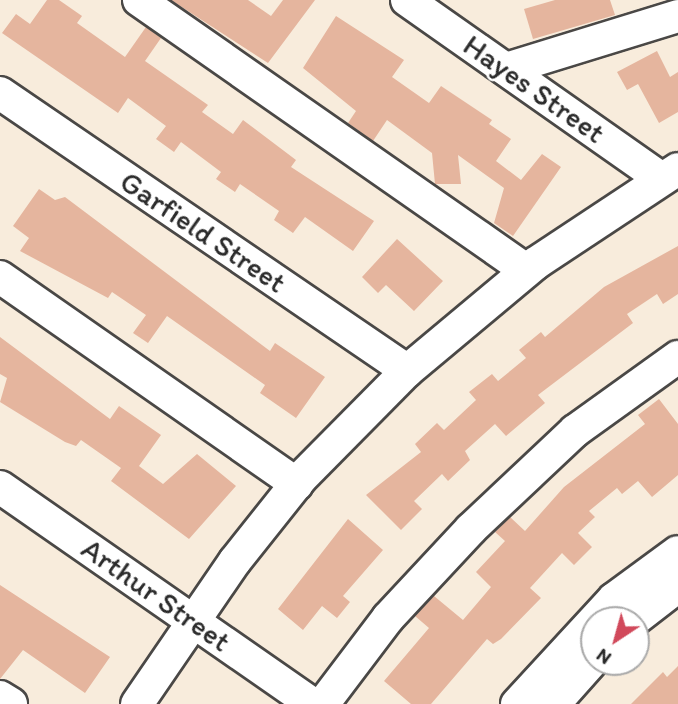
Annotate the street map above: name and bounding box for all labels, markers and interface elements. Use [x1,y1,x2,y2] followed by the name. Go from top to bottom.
[457,27,611,151] street label: Hayes Street
[113,163,293,301] street label: Garfield Street
[75,531,237,659] street label: Arthur Street
[580,606,650,676] north arrow
[592,644,615,670] text: N

